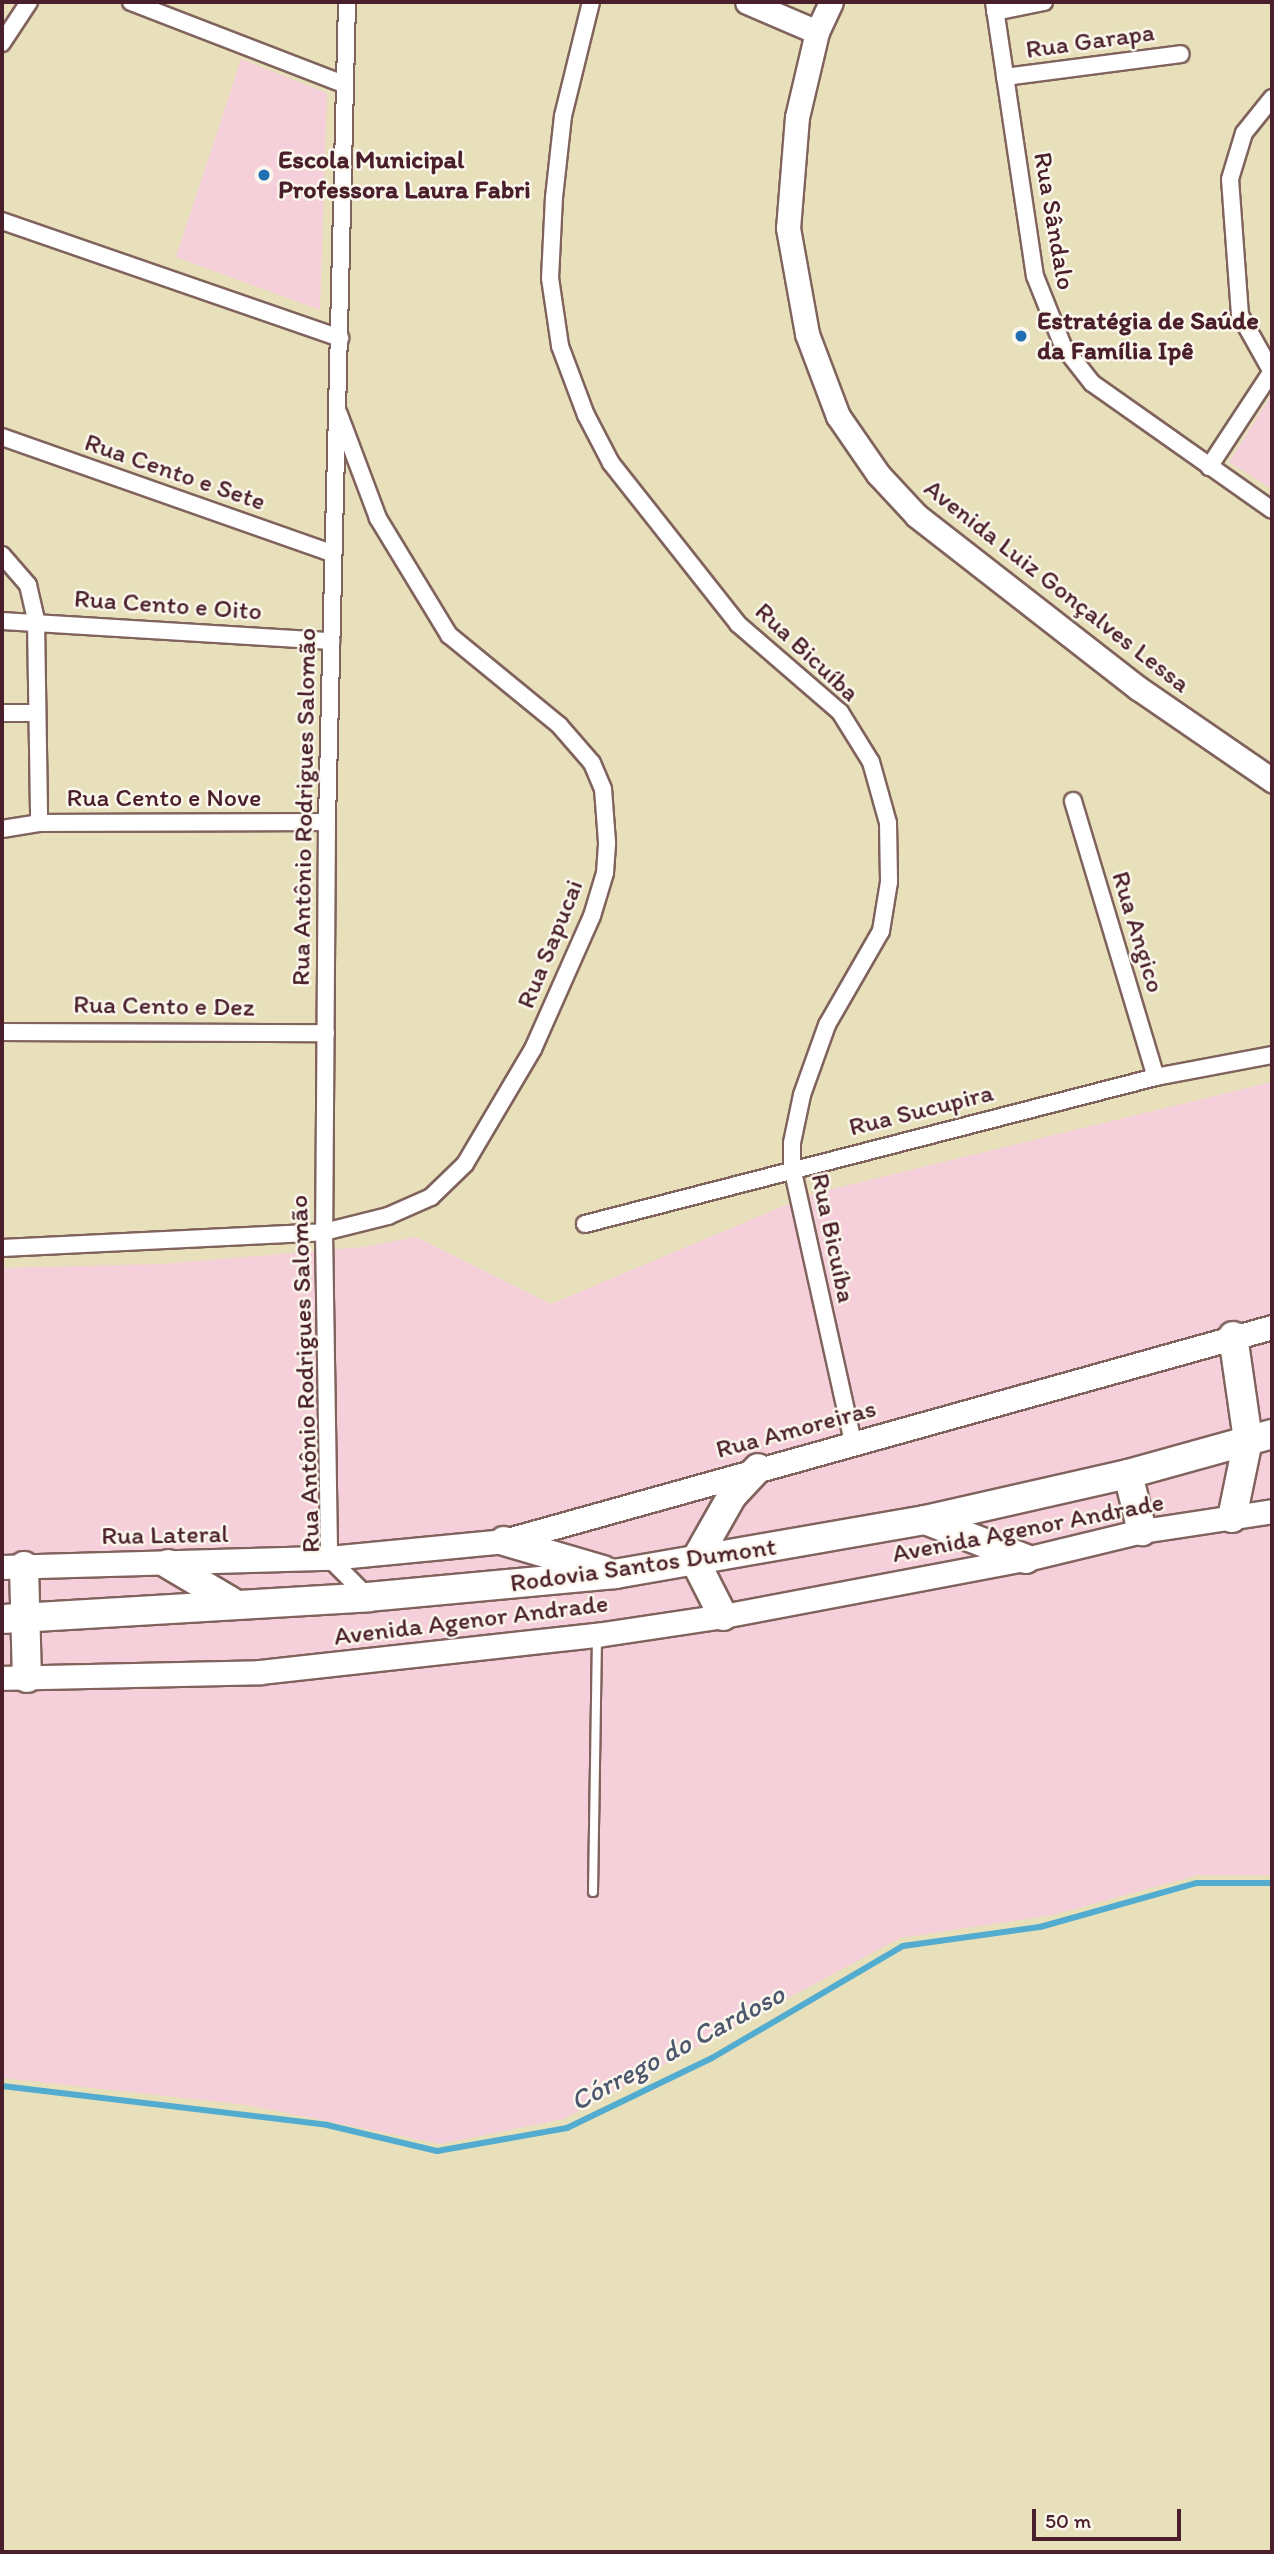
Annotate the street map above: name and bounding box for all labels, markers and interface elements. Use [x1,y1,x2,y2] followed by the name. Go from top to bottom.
[1024,17,1156,65] street label: Rua Garapa
[278,144,531,206] place label: Escola Municipal Professora Laura Fabri
[1027,150,1081,292] street label: Rua Sândalo
[256,167,272,183] marker: Escola Municipal Professora Laura Fabri
[1037,305,1259,366] place label: Estratégia de Saúde da Família Ipê
[1011,326,1031,346] marker: Estratégia de Saúde da Família Ipê
[81,427,269,517] street label: Rua Cento e Sete
[918,473,1196,699] street label: Avenida Luiz Gonçalves Lessa
[73,583,263,627] street label: Rua Cento e Oito
[748,595,866,709] street label: Rua Bicuíba
[285,628,323,986] street label: Rua Antônio Rodrigues Salomão
[67,782,261,814] street label: Rua Cento e Nove
[1105,868,1171,996] street label: Rua Angico
[510,875,590,1013] street label: Rua Sapucai
[73,989,255,1023] street label: Rua Cento e Dez
[846,1077,996,1143] street label: Rua Sucupira
[804,1170,862,1306] street label: Rua Bicuíba
[283,1195,327,1553] street label: Rua Antônio Rodrigues Salomão
[712,1393,880,1465] street label: Rua Amoreiras
[889,1486,1167,1570] street label: Avenida Agenor Andrade
[101,1518,229,1552] street label: Rua Lateral
[508,1531,778,1599] street label: Rodovia Santos Dumont
[332,1588,610,1652] street label: Avenida Agenor Andrade
[564,1976,790,2118] water label: Córrego do Cardoso
[1036,2494,1185,2538] scale bar
[1045,2508,1091,2533] text: 50 m

